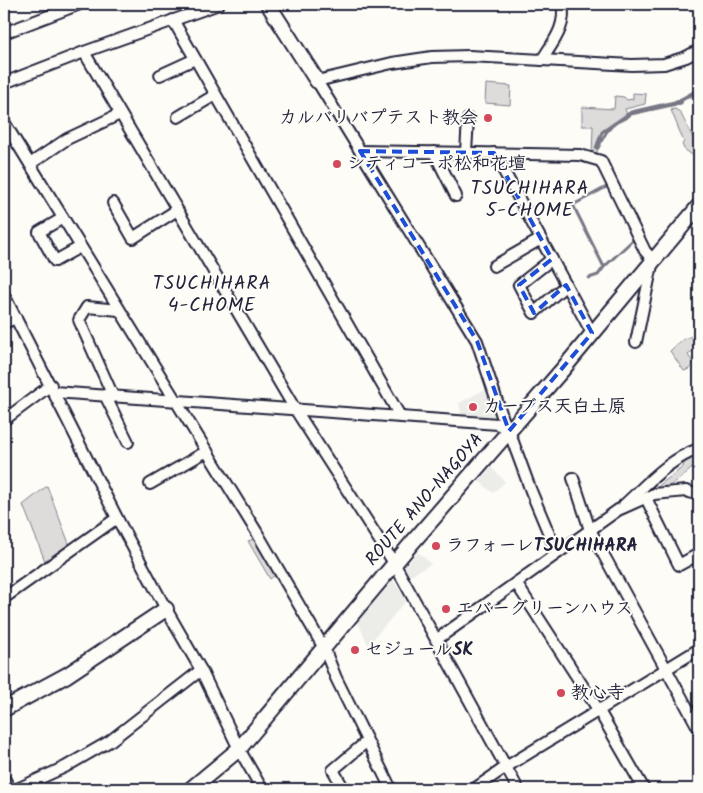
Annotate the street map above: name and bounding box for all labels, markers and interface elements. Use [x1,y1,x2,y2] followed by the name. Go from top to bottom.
[279,104,478,133] place label: カルバリバプテスト教会
[482,112,494,124] marker: カルバリバプテスト教会
[347,150,526,179] place label: シティコーポ松和花壇
[331,158,343,170] marker: シティコーポ松和花壇
[471,174,589,226] district label: TSUCHIHARA 5-CHOME
[153,269,271,321] district label: TSUCHIHARA 4-CHOME
[483,393,626,422] place label: カーブス天白土原
[467,401,479,413] marker: カーブス天白土原
[359,427,491,573] street label: ROUTE ANO-NAGOYA
[446,532,638,561] place label: ラフォーレTSUCHIHARA
[430,540,442,552] marker: ラフォーレTSUCHIHARA
[456,595,633,624] place label: エバーグリーンハウス
[440,603,452,615] marker: エバーグリーンハウス
[365,636,473,665] place label: セジュールSK
[349,644,361,656] marker: セジュールSK
[571,679,625,708] place label: 教心寺
[555,687,567,699] marker: 教心寺

